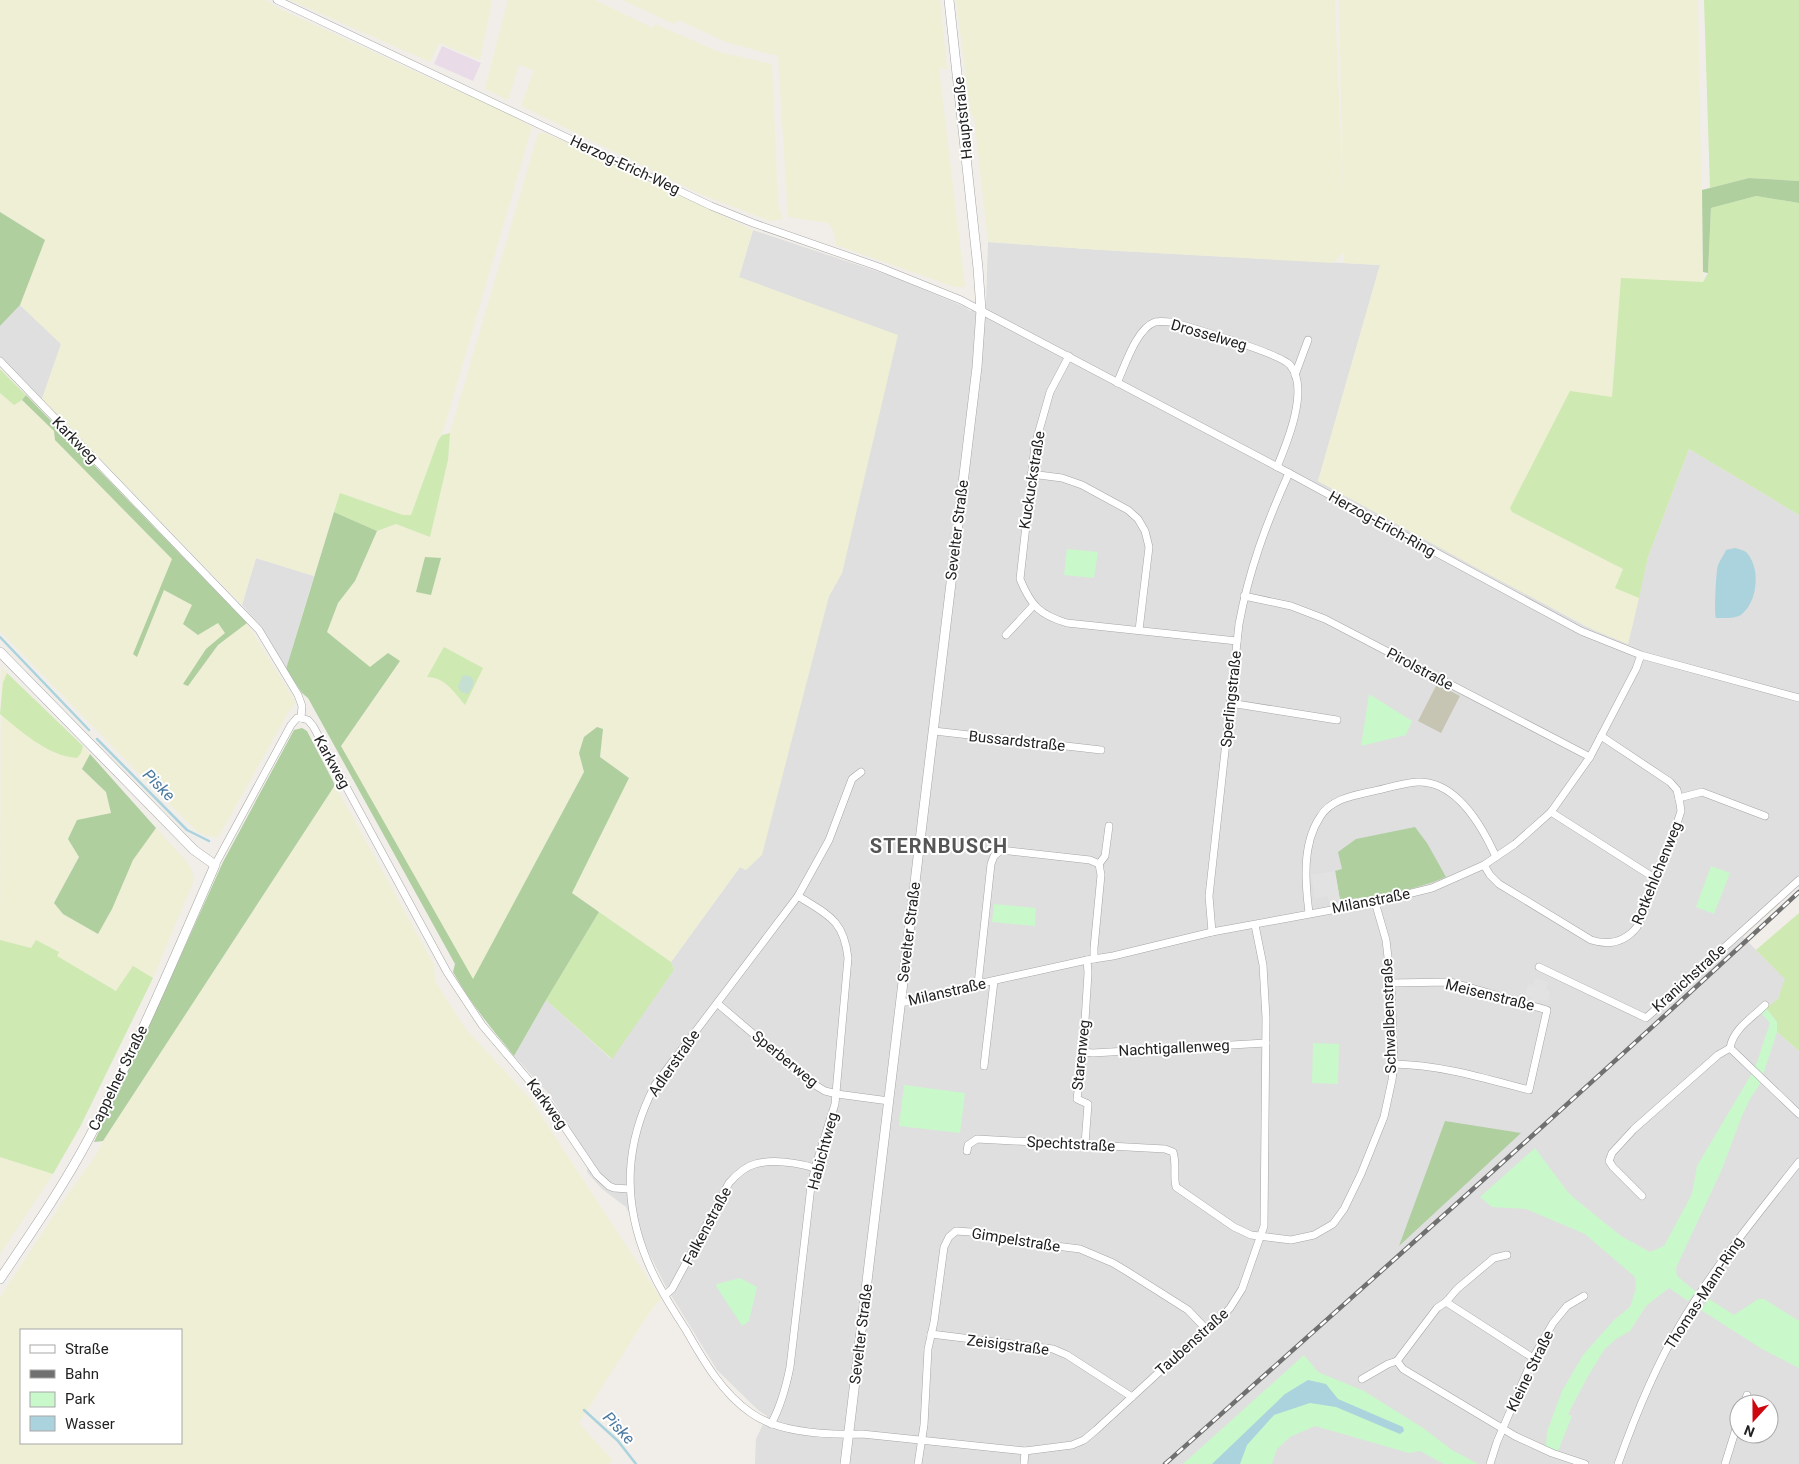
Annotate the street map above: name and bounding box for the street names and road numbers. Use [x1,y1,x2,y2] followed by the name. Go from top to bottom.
[950,76,976,160] street label: Hauptstraße
[567,132,683,198] street label: Herzog-Erich-Weg
[1169,316,1249,354] street label: Drosselweg
[48,413,102,467] street label: Karkweg
[1015,430,1049,530] street label: Kuckuckstraße
[942,479,972,581] street label: Sevelter Straße
[1325,487,1439,561] street label: Herzog-Erich-Ring
[1384,644,1456,694] street label: Pirolstraße
[1217,650,1245,748] street label: Sperlingstraße
[968,727,1066,755] street label: Bussardstraße
[310,732,354,792] street label: Karkweg
[1628,819,1686,927] street label: Rotkehlchenweg
[894,881,924,983] street label: Sevelter Straße
[1330,885,1412,917] street label: Milanstraße
[1648,940,1730,1016] street label: Kranichstraße
[1378,958,1400,1074] street label: Schwalbenstraße
[906,974,988,1010] street label: Milanstraße
[1444,975,1536,1015] street label: Meisenstraße
[1068,1019,1094,1091] street label: Starenweg
[85,1022,151,1134] street label: Cappelner Straße
[644,1026,704,1100] street label: Adlerstraße
[748,1027,822,1091] street label: Sperberweg
[1118,1036,1230,1060] street label: Nachtigallenweg
[523,1075,571,1133] street label: Karkweg
[804,1110,842,1192] street label: Habichtweg
[1026,1133,1116,1155] street label: Spechtstraße
[679,1184,735,1268] street label: Falkenstraße
[970,1224,1062,1256] street label: Gimpelstraße
[1661,1233,1747,1353] street label: Thomas-Mann-Ring
[846,1283,876,1385] street label: Sevelter Straße
[1152,1305,1232,1379] street label: Taubenstraße
[1503,1327,1557,1415] street label: Kleine Straße
[966,1331,1050,1359] street label: Zeisigstraße

